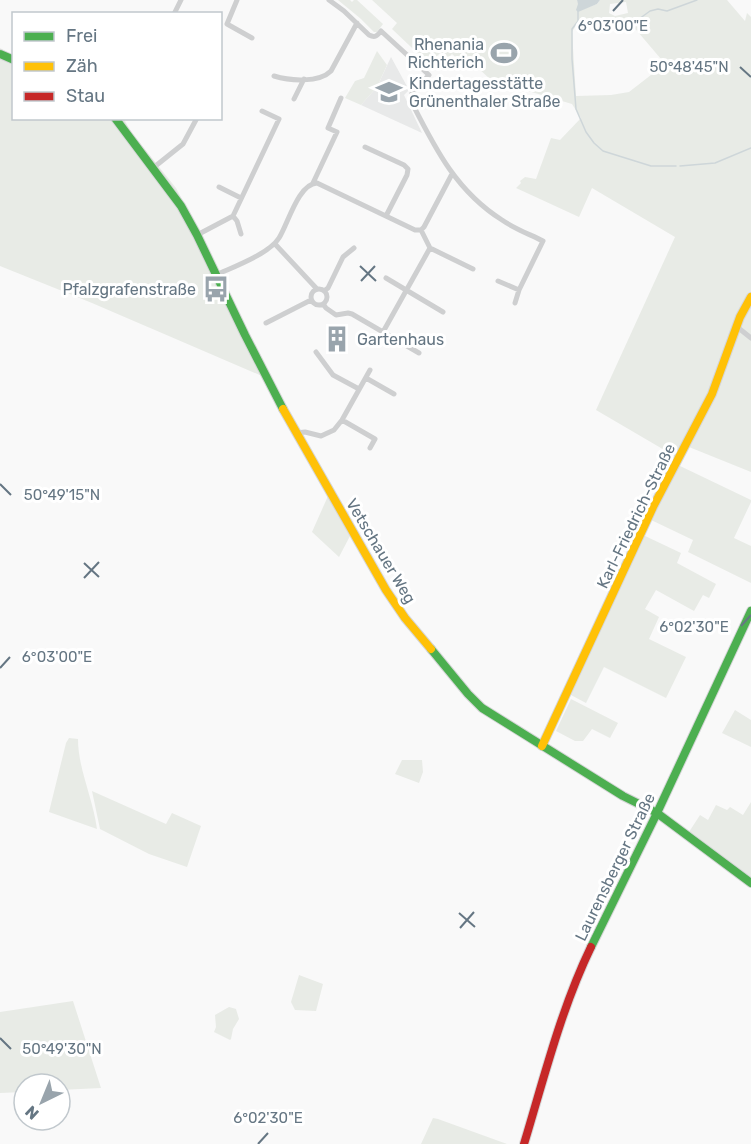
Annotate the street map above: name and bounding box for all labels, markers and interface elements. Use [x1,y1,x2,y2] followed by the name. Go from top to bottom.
[12,12,222,120] legend
[578,17,648,35] text: 6°03'00"E
[66,25,97,47] text: Frei
[407,35,484,72] place label: Rhenania Richterich
[489,38,519,68] sports icon: Rhenania Richterich
[66,55,98,77] text: Zäh
[649,58,729,76] text: 50°48'45"N
[409,74,561,111] place label: Kindertagesstätte Grünenthaler Straße
[374,77,404,107] school or university icon: Kindertagesstätte Grünenthaler Straße
[66,85,105,107] text: Stau
[201,274,231,304] bus stop icon: Pfalzgrafenstraße
[62,280,196,299] place label: Pfalzgrafenstraße
[322,324,352,354] building icon: Gartenhaus
[357,330,444,349] place label: Gartenhaus
[593,440,679,592] street label: Karl-Friedrich-Straße
[24,486,100,504] text: 50°49'15"N
[342,495,420,607] street label: Vetschauer Weg
[659,618,729,636] text: 6°02'30"E
[22,648,92,666] text: 6°03'00"E
[571,790,659,944] street label: Laurensberger Straße
[22,1040,102,1058] text: 50°49'30"N
[12,1072,72,1132] north arrow
[21,1102,43,1123] text: N
[233,1109,303,1127] text: 6°02'30"E

